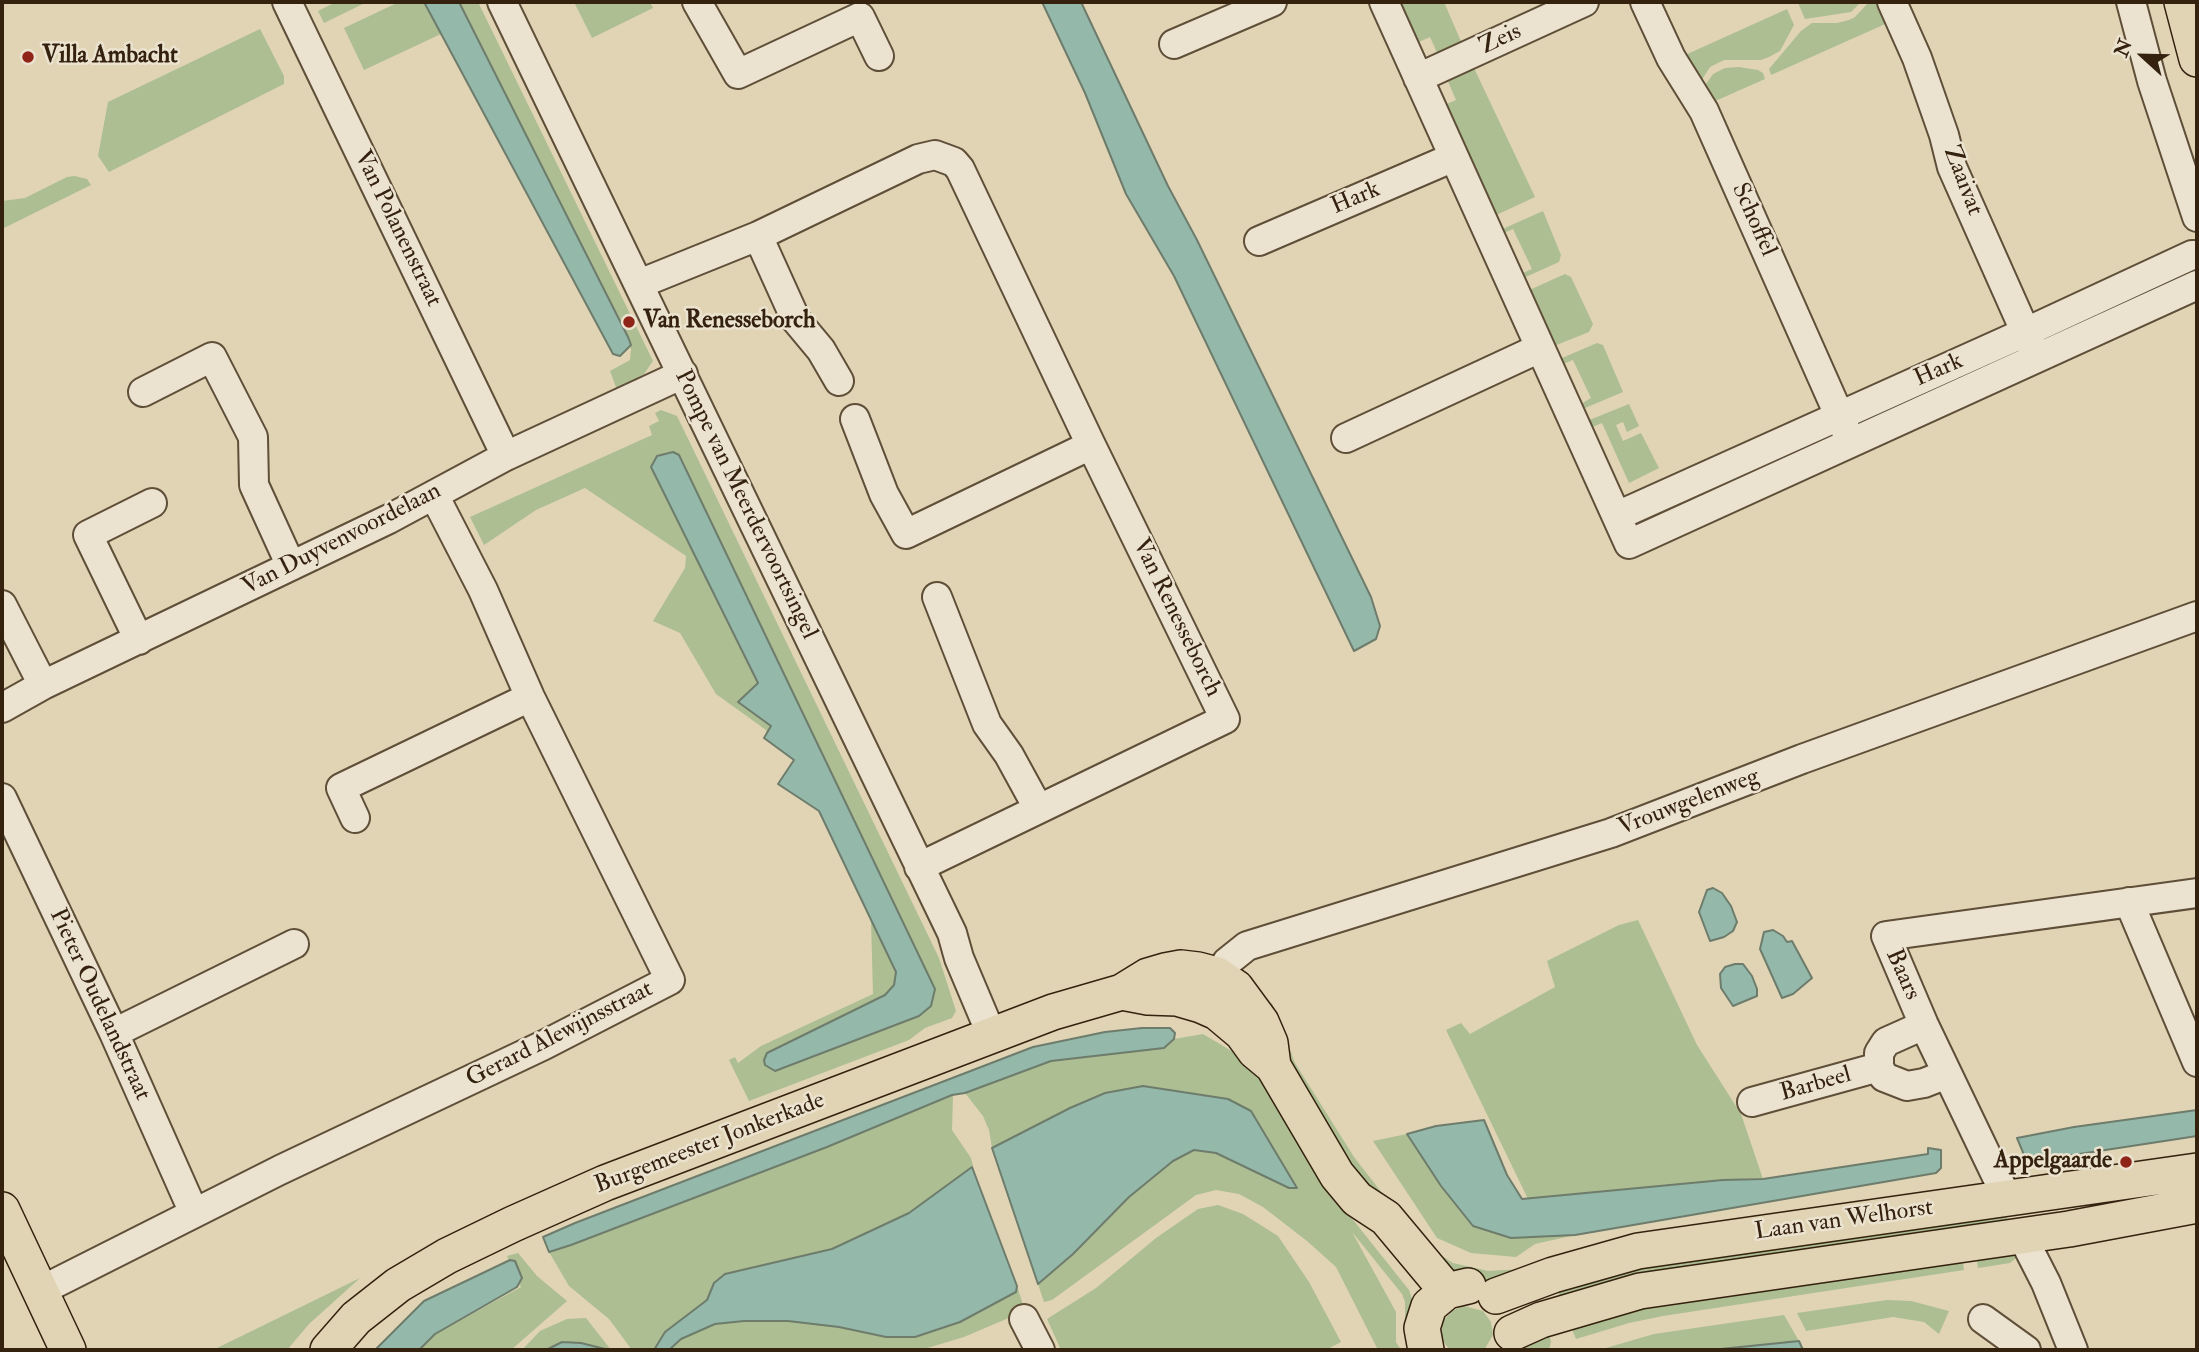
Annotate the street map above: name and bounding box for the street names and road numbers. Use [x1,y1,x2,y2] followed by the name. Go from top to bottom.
[1476,18,1526,62] street label: Zeis
[1936,142,1988,220] street label: Zaaivat
[347,146,447,312] street label: Van Polanenstraat
[1327,176,1385,222] street label: Hark
[1724,179,1782,261] street label: Schoffel
[1910,348,1968,394] street label: Hark
[667,366,823,644] street label: Pompe van Meerdervoortsingel
[238,477,446,603] street label: Van Duyvenvoordelaan
[1125,534,1227,702] street label: Van Renesseborch
[1614,763,1764,843] street label: Vrouwgelenweg
[42,904,156,1106] street label: Pieter Oudelandstraat
[1878,945,1926,1005] street label: Baars
[462,975,658,1095] street label: Gerard Alewijnsstraat
[1777,1061,1855,1109] street label: Barbeel
[591,1087,829,1201] street label: Burgemeester Jonkerkade
[1753,1194,1935,1248] street label: Laan van Welhorst

